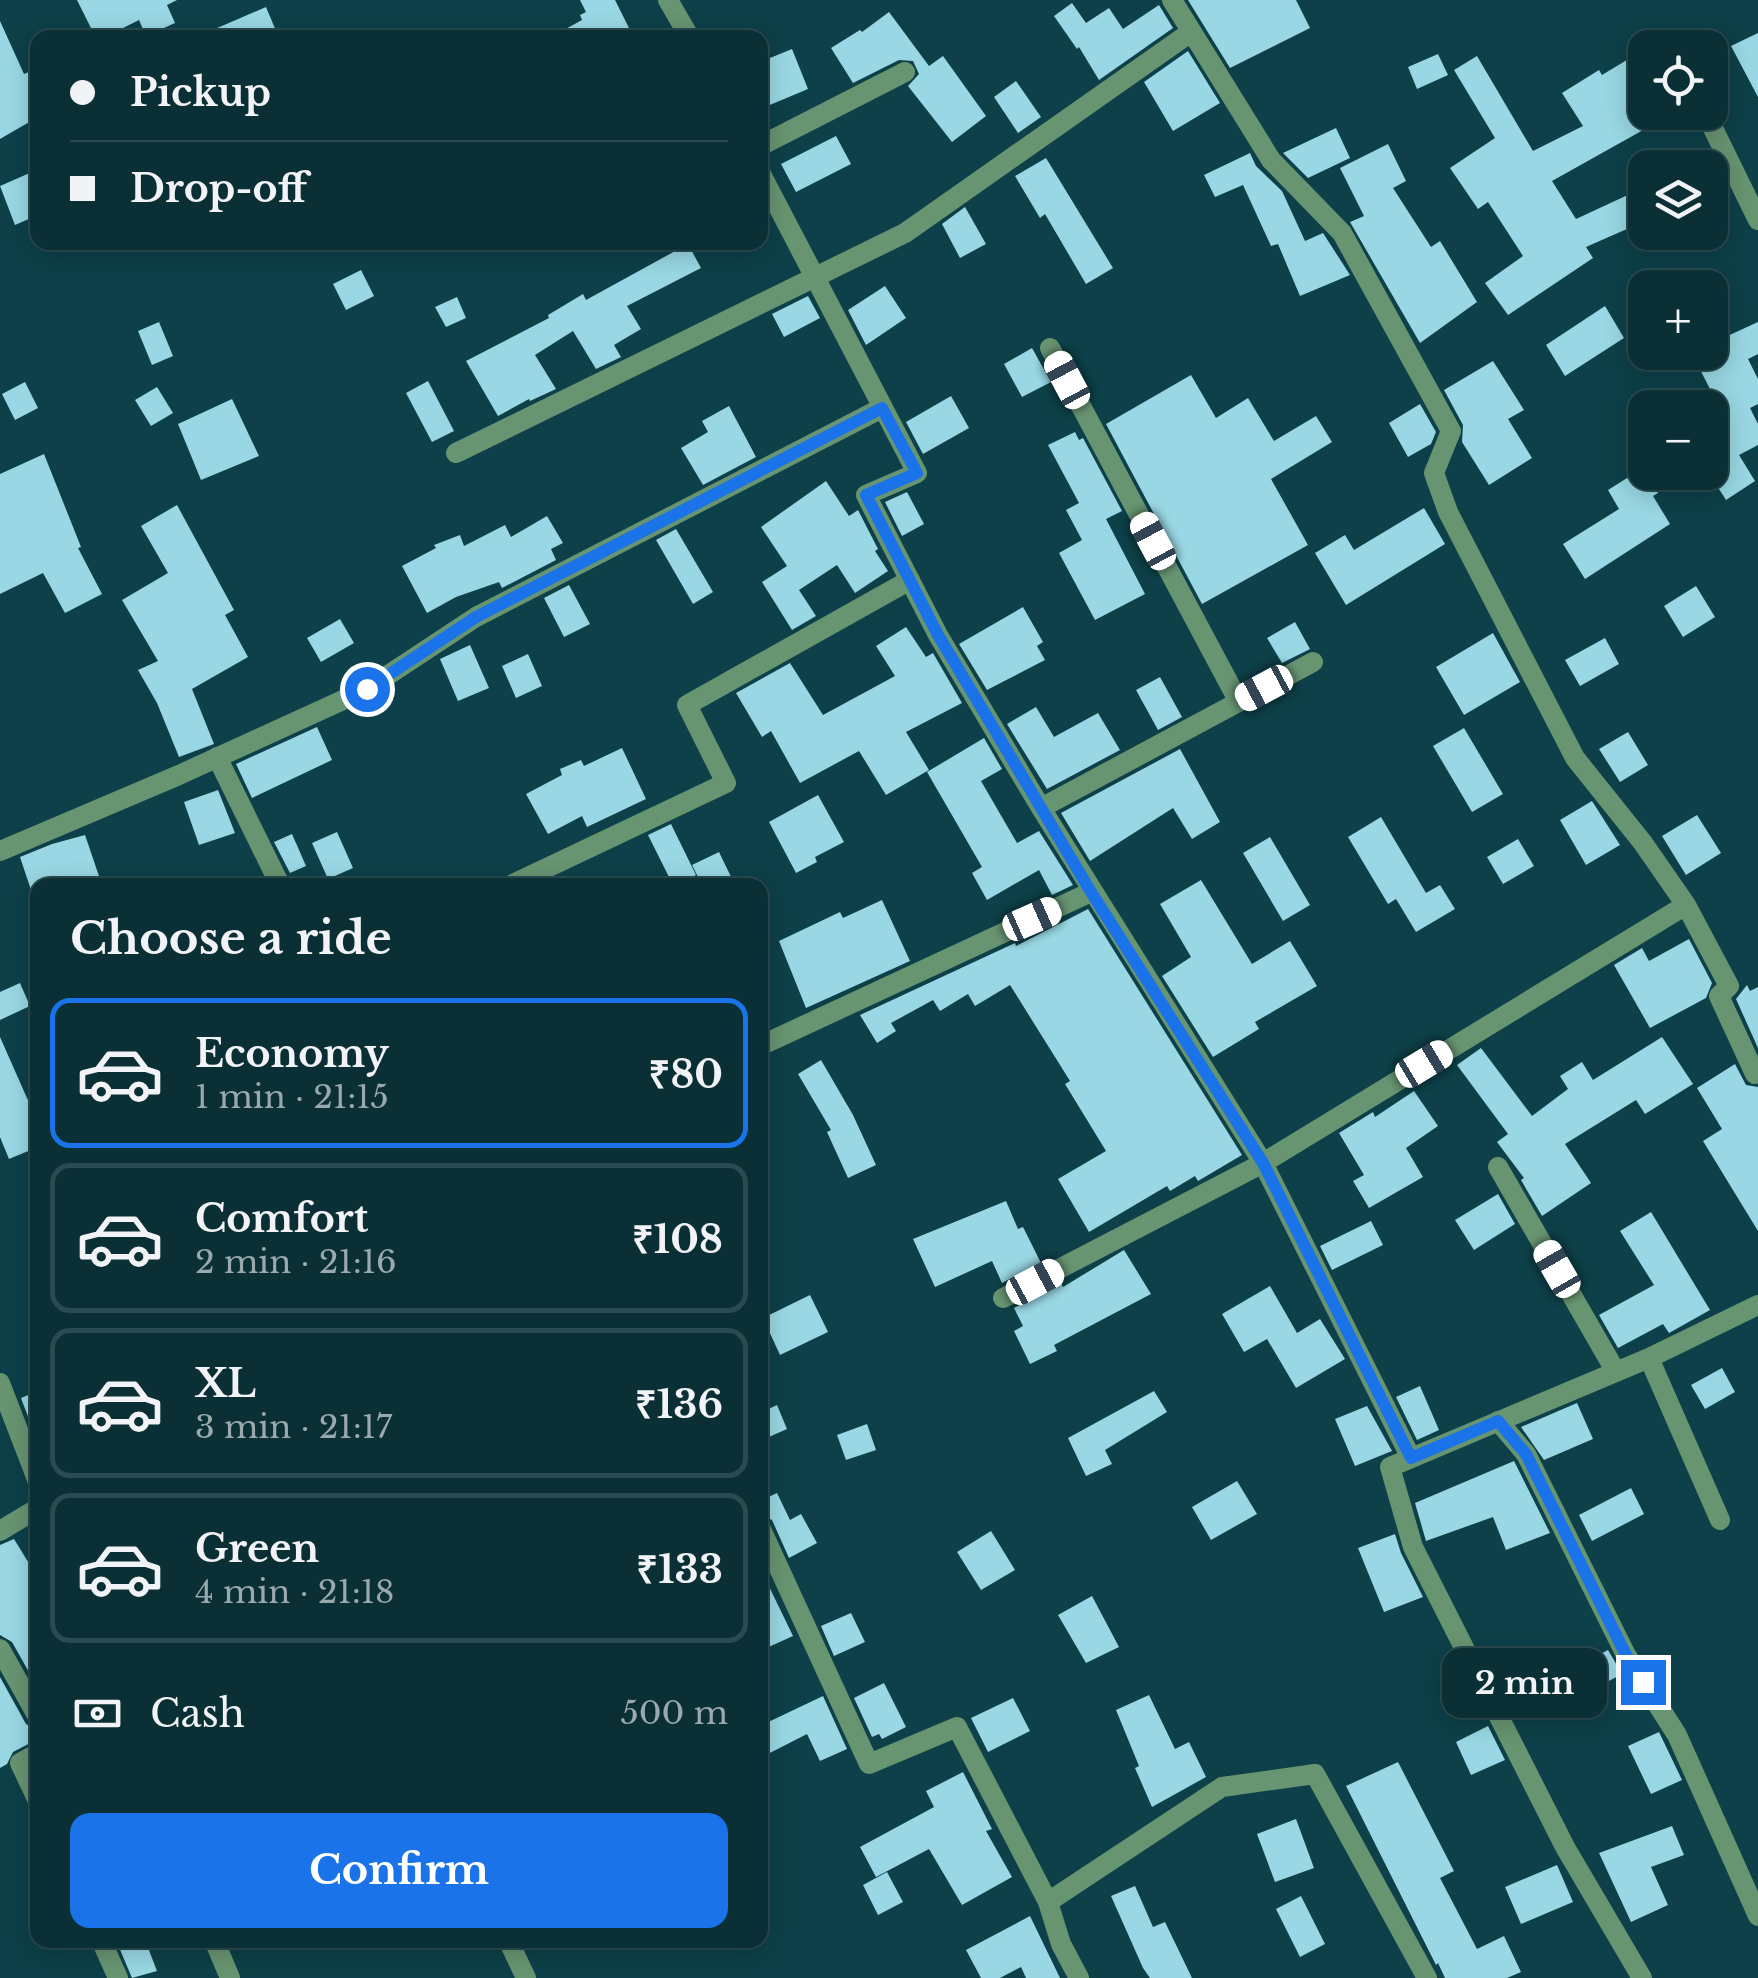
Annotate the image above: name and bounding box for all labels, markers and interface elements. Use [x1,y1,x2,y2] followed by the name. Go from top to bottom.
[1628,30,1728,490] map controls
[1628,30,1728,130] button: locate
[130,69,271,116] text: Pickup
[1628,150,1728,250] button: layers
[130,165,307,212] text: Drop-off
[1628,270,1728,370] button: +
[1040,346,1094,414] car
[1628,390,1728,490] button: −
[1126,507,1180,575] car
[1230,661,1298,715] car
[345,667,390,712] route start
[998,893,1066,945] car
[70,910,392,966] text: Choose a ride
[75,1028,165,1118] icon: car
[195,1030,389,1077] text: Economy
[1391,1036,1457,1092] car
[648,1051,723,1098] text: ₹80
[195,1077,389,1117] text: 1 min · 21:15
[75,1193,165,1283] icon: car
[195,1195,368,1242] text: Comfort
[632,1216,723,1263] text: ₹108
[1529,1236,1585,1302] car
[195,1242,397,1282] text: 2 min · 21:16
[1001,1255,1069,1309] car
[75,1358,165,1448] icon: car
[195,1360,256,1407] text: XL
[635,1381,723,1428] text: ₹136
[195,1407,392,1447] text: 3 min · 21:17
[75,1523,165,1613] icon: car
[195,1525,319,1572] text: Green
[636,1546,723,1593] text: ₹133
[195,1572,394,1612] text: 4 min · 21:18
[1443,1647,1608,1717] callout: 2 min
[1621,1660,1666,1705] route end
[1475,1663,1574,1703] text: 2 min
[70,1686,125,1741] icon: cash
[150,1690,245,1737] text: Cash
[621,1693,728,1733] text: 500 m
[70,1813,728,1928] button: Confirm

